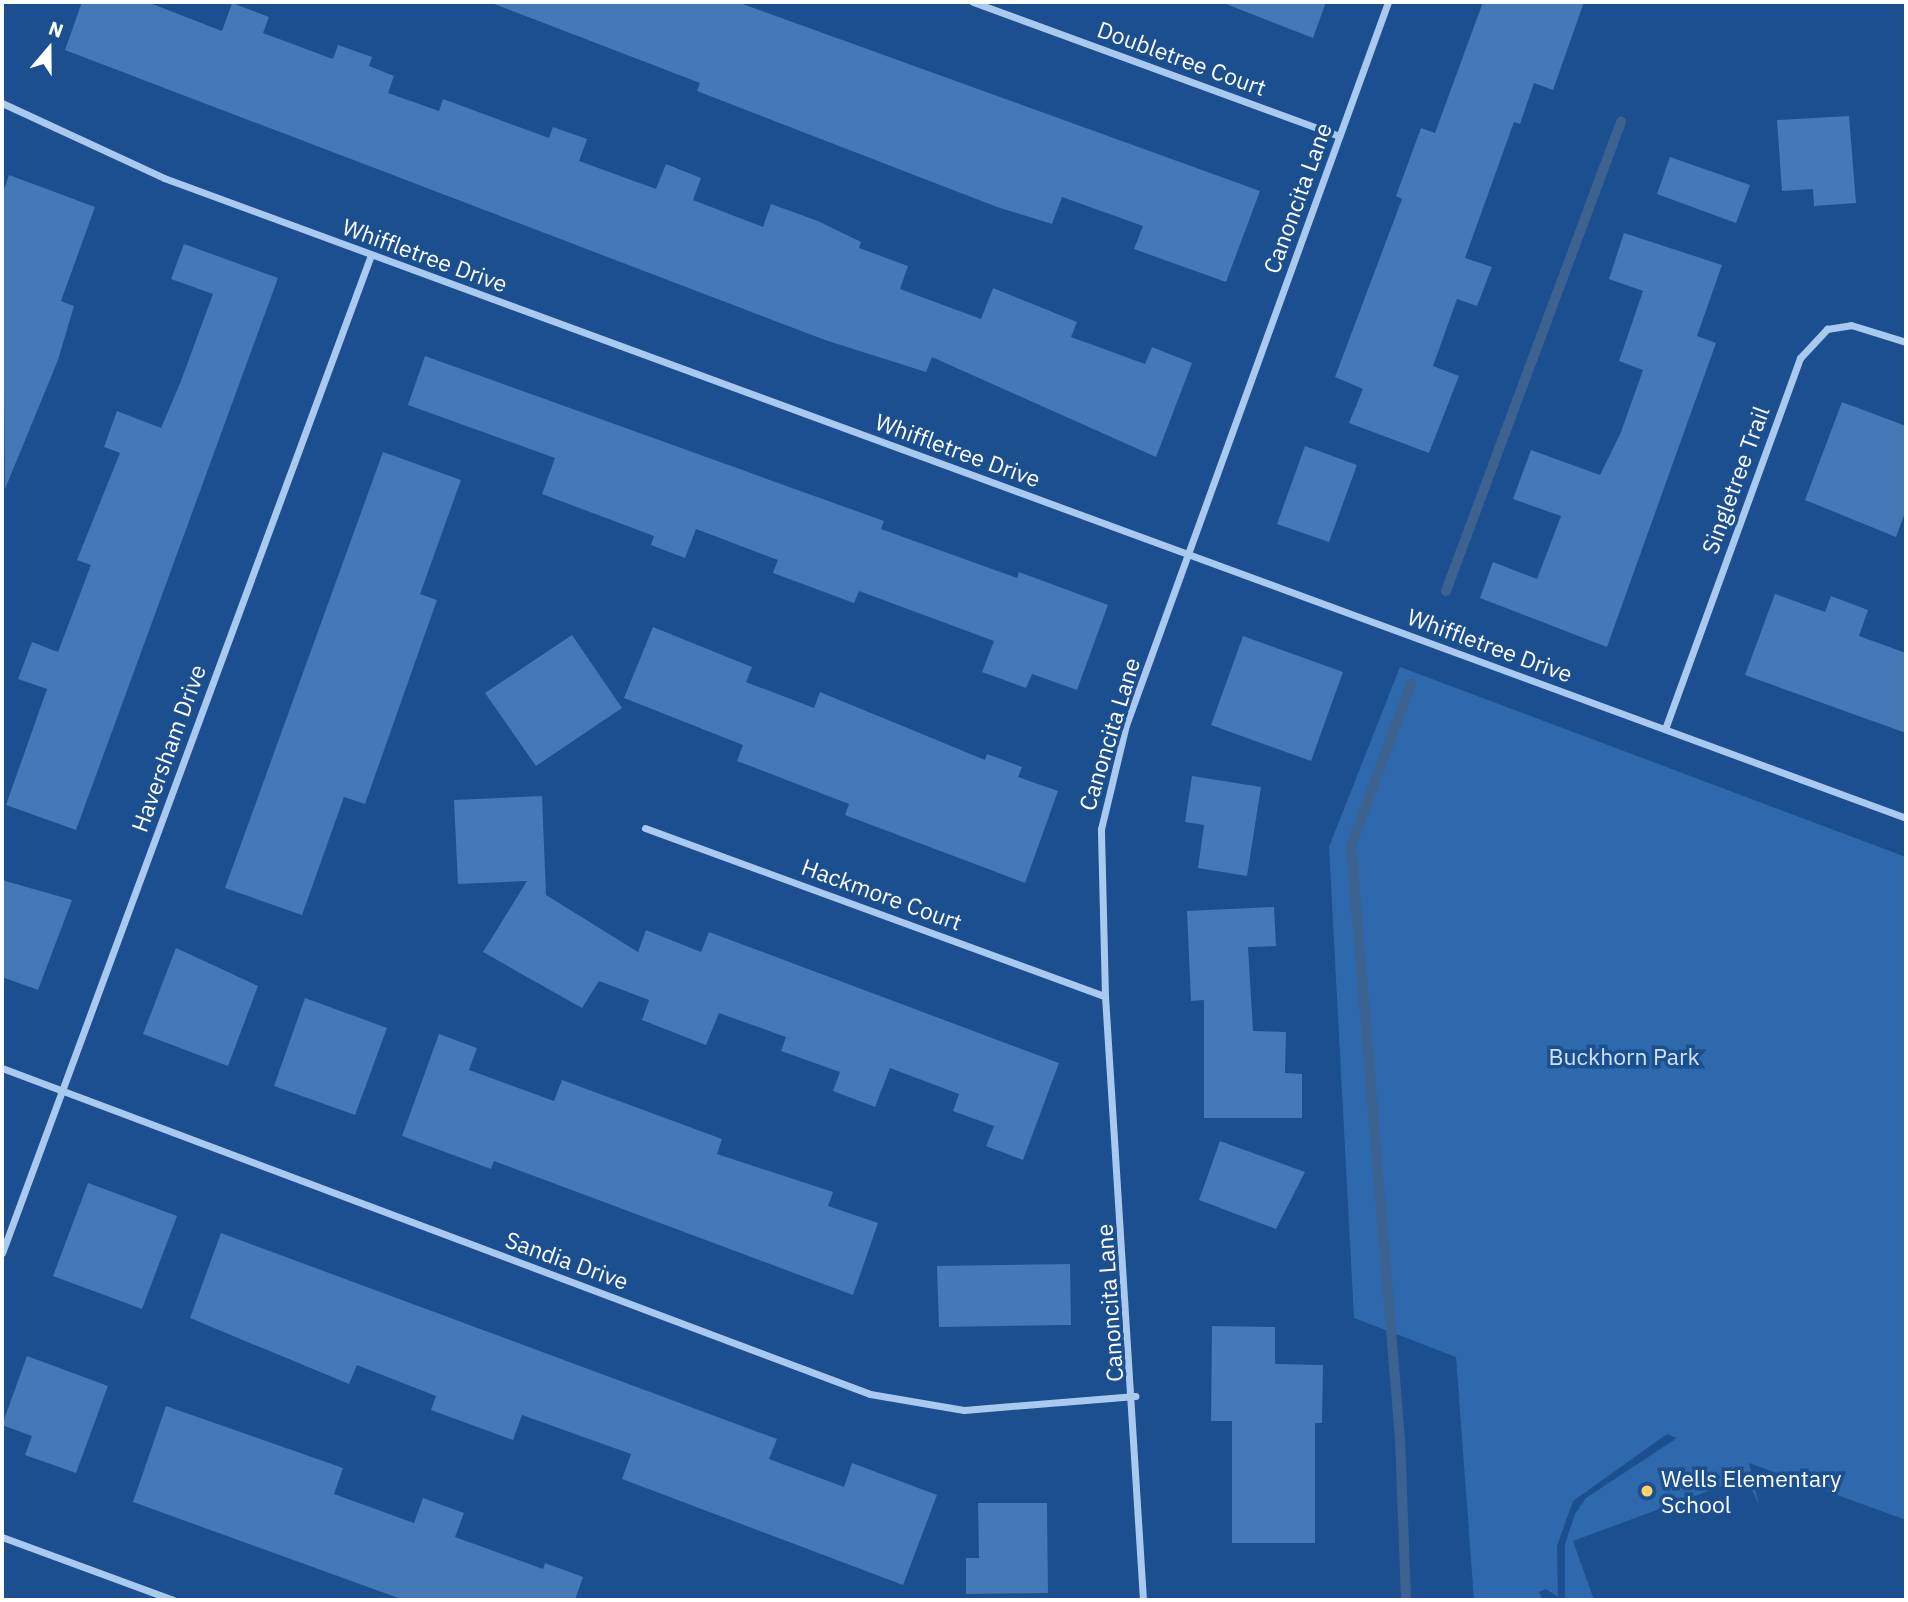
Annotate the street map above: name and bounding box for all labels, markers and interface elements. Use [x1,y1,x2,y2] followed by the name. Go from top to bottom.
[14,14,84,84] north arrow
[1094,15,1270,101] street label: Doubletree Court
[46,16,67,43] text: N
[1257,119,1337,277] street label: Canoncita Lane
[339,212,511,298] street label: Whiffletree Drive
[1696,402,1774,558] street label: Singletree Trail
[872,407,1044,493] street label: Whiffletree Drive
[1404,602,1576,688] street label: Whiffletree Drive
[1073,654,1145,814] street label: Canoncita Lane
[125,661,211,835] street label: Haversham Drive
[798,852,966,936] street label: Hackmore Court
[1548,1042,1700,1070] park label: Buckhorn Park
[1090,1223,1128,1383] street label: Canoncita Lane
[502,1225,632,1295] street label: Sandia Drive
[1661,1464,1841,1518] place label: Wells Elementary School
[1639,1483,1655,1499] marker: Wells Elementary School

